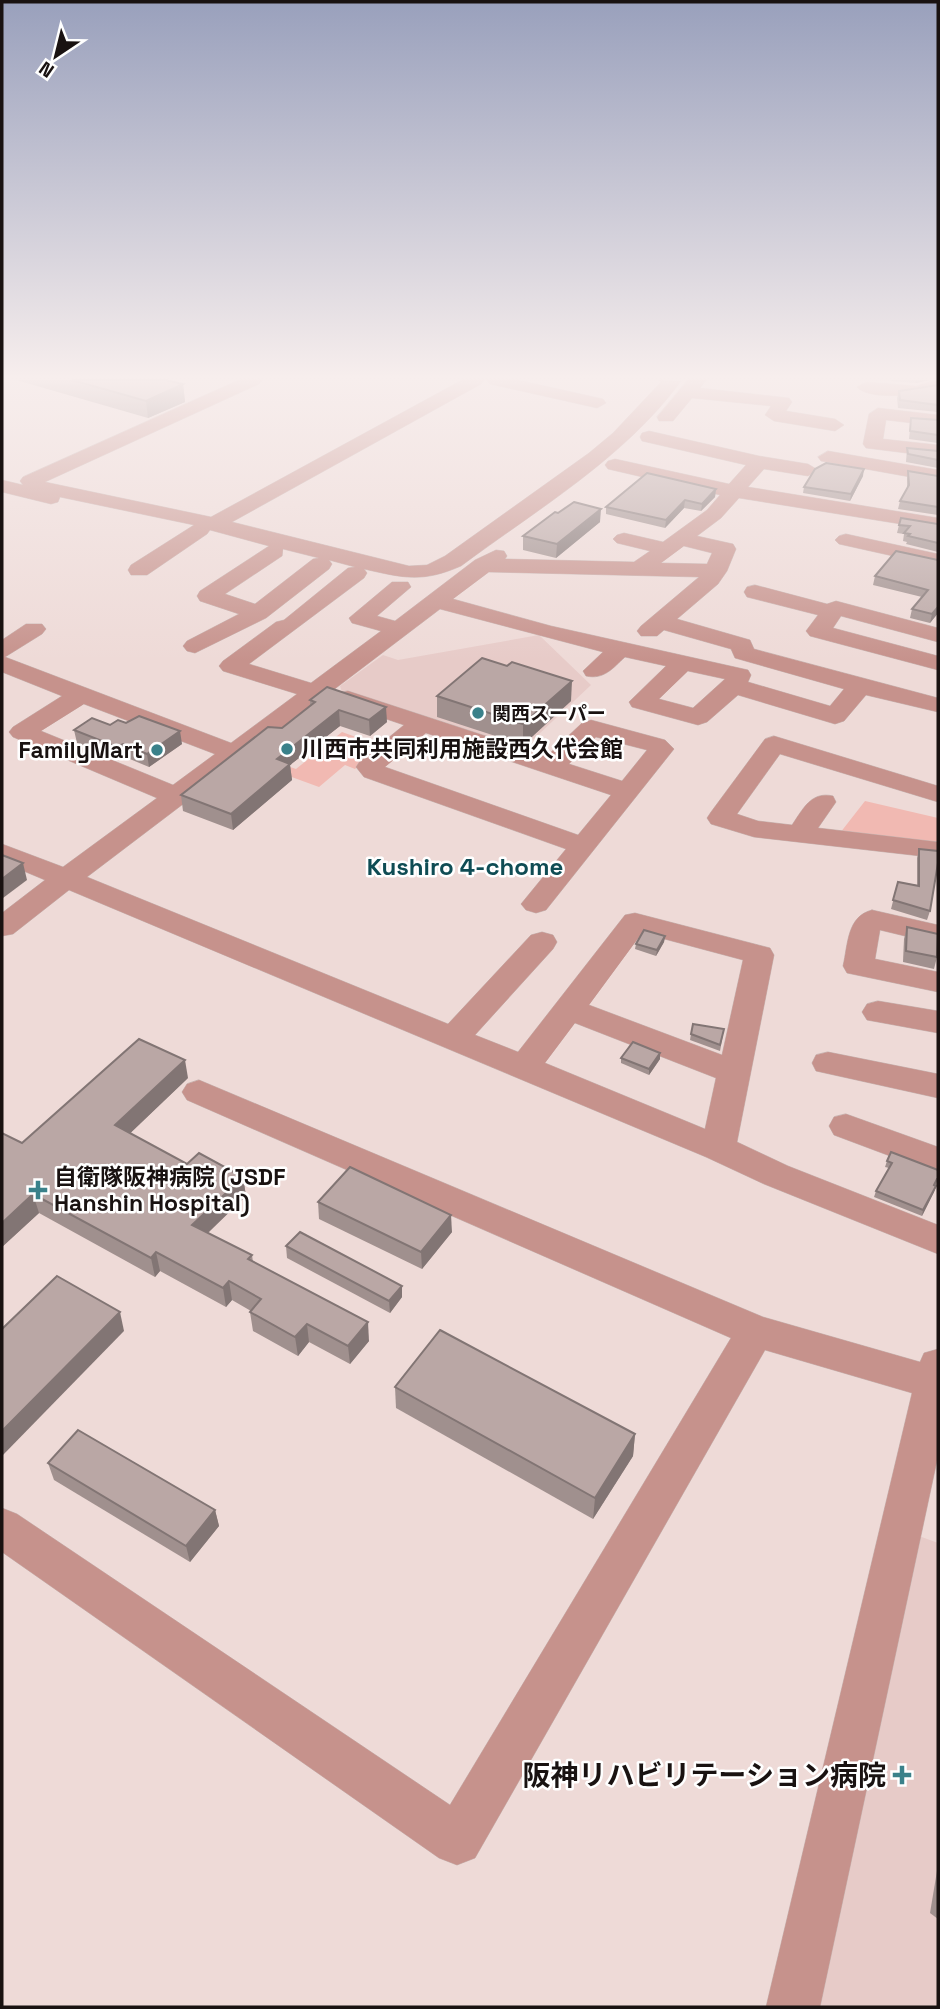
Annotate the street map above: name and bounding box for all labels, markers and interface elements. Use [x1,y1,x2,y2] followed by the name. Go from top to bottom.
[21,21,91,91] north arrow
[34,56,59,83] text: N
[492,701,606,726] place label: 関西スーパー
[470,705,486,721] marker: 関西スーパー
[301,734,623,764] place label: 川西市共同利用施設西久代会館
[18,735,143,765] place label: FamilyMart
[279,741,295,757] marker: 川西市共同利用施設西久代会館
[149,742,165,758] marker: FamilyMart
[367,851,563,882] district label: Kushiro 4-chome
[54,1162,285,1218] place label: 自衛隊阪神病院 (JSDF Hanshin Hospital)
[28,1180,48,1200] marker: 自衛隊阪神病院 (JSDF Hanshin Hospital)
[523,1757,886,1793] place label: 阪神リハビリテーション病院
[892,1765,912,1785] marker: 阪神リハビリテーション病院

